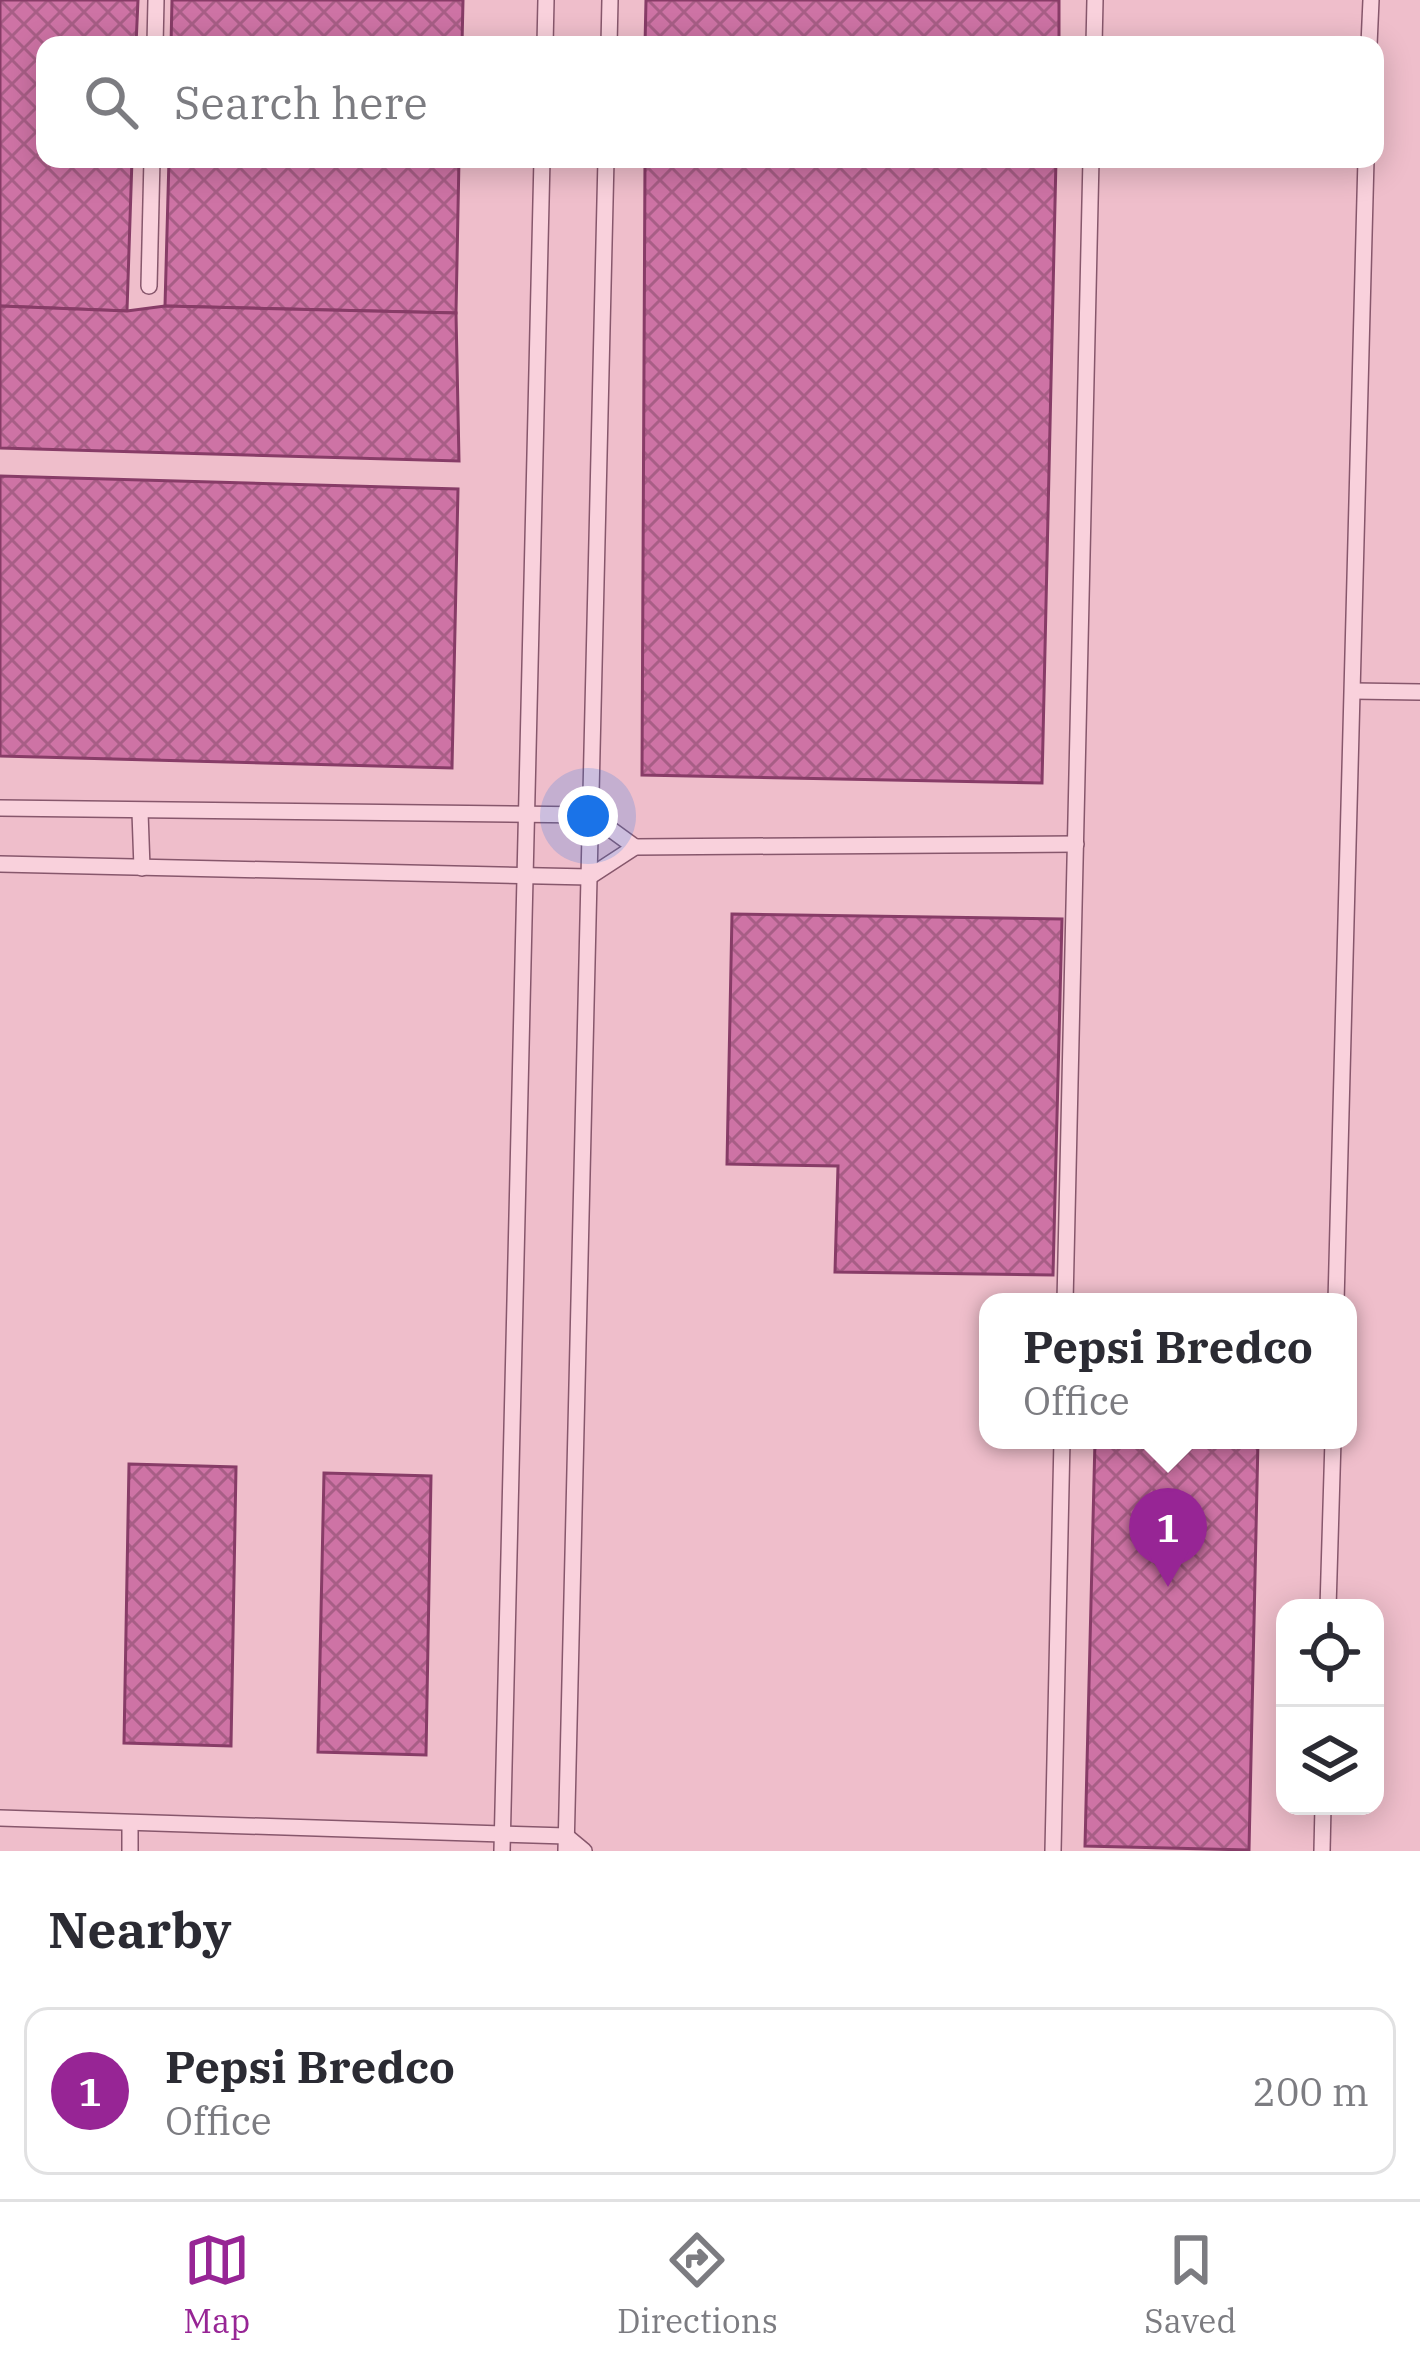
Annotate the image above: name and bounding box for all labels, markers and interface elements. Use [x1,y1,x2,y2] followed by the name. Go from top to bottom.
[36,36,1384,168] search box
[78,69,144,135] icon: search
[174,73,428,131] text: Search here
[558,786,618,846] your location
[979,1293,1357,1449] popup
[1023,1317,1313,1375] text: Pepsi Bredco
[1023,1375,1130,1426] text: Office
[1129,1488,1207,1587] pin: 1
[1276,1599,1384,1815] map controls
[1276,1599,1384,1707] button: locate
[1276,1707,1384,1815] button: layers
[48,1896,232,1962] text: Nearby
[165,2037,455,2095] text: Pepsi Bredco
[78,2066,102,2117] text: 1
[1253,2066,1369,2117] text: 200 m
[165,2095,272,2146] text: Office
[183,2227,250,2342] tab: Map
[617,2227,778,2342] tab: Directions
[1144,2227,1237,2342] tab: Saved

